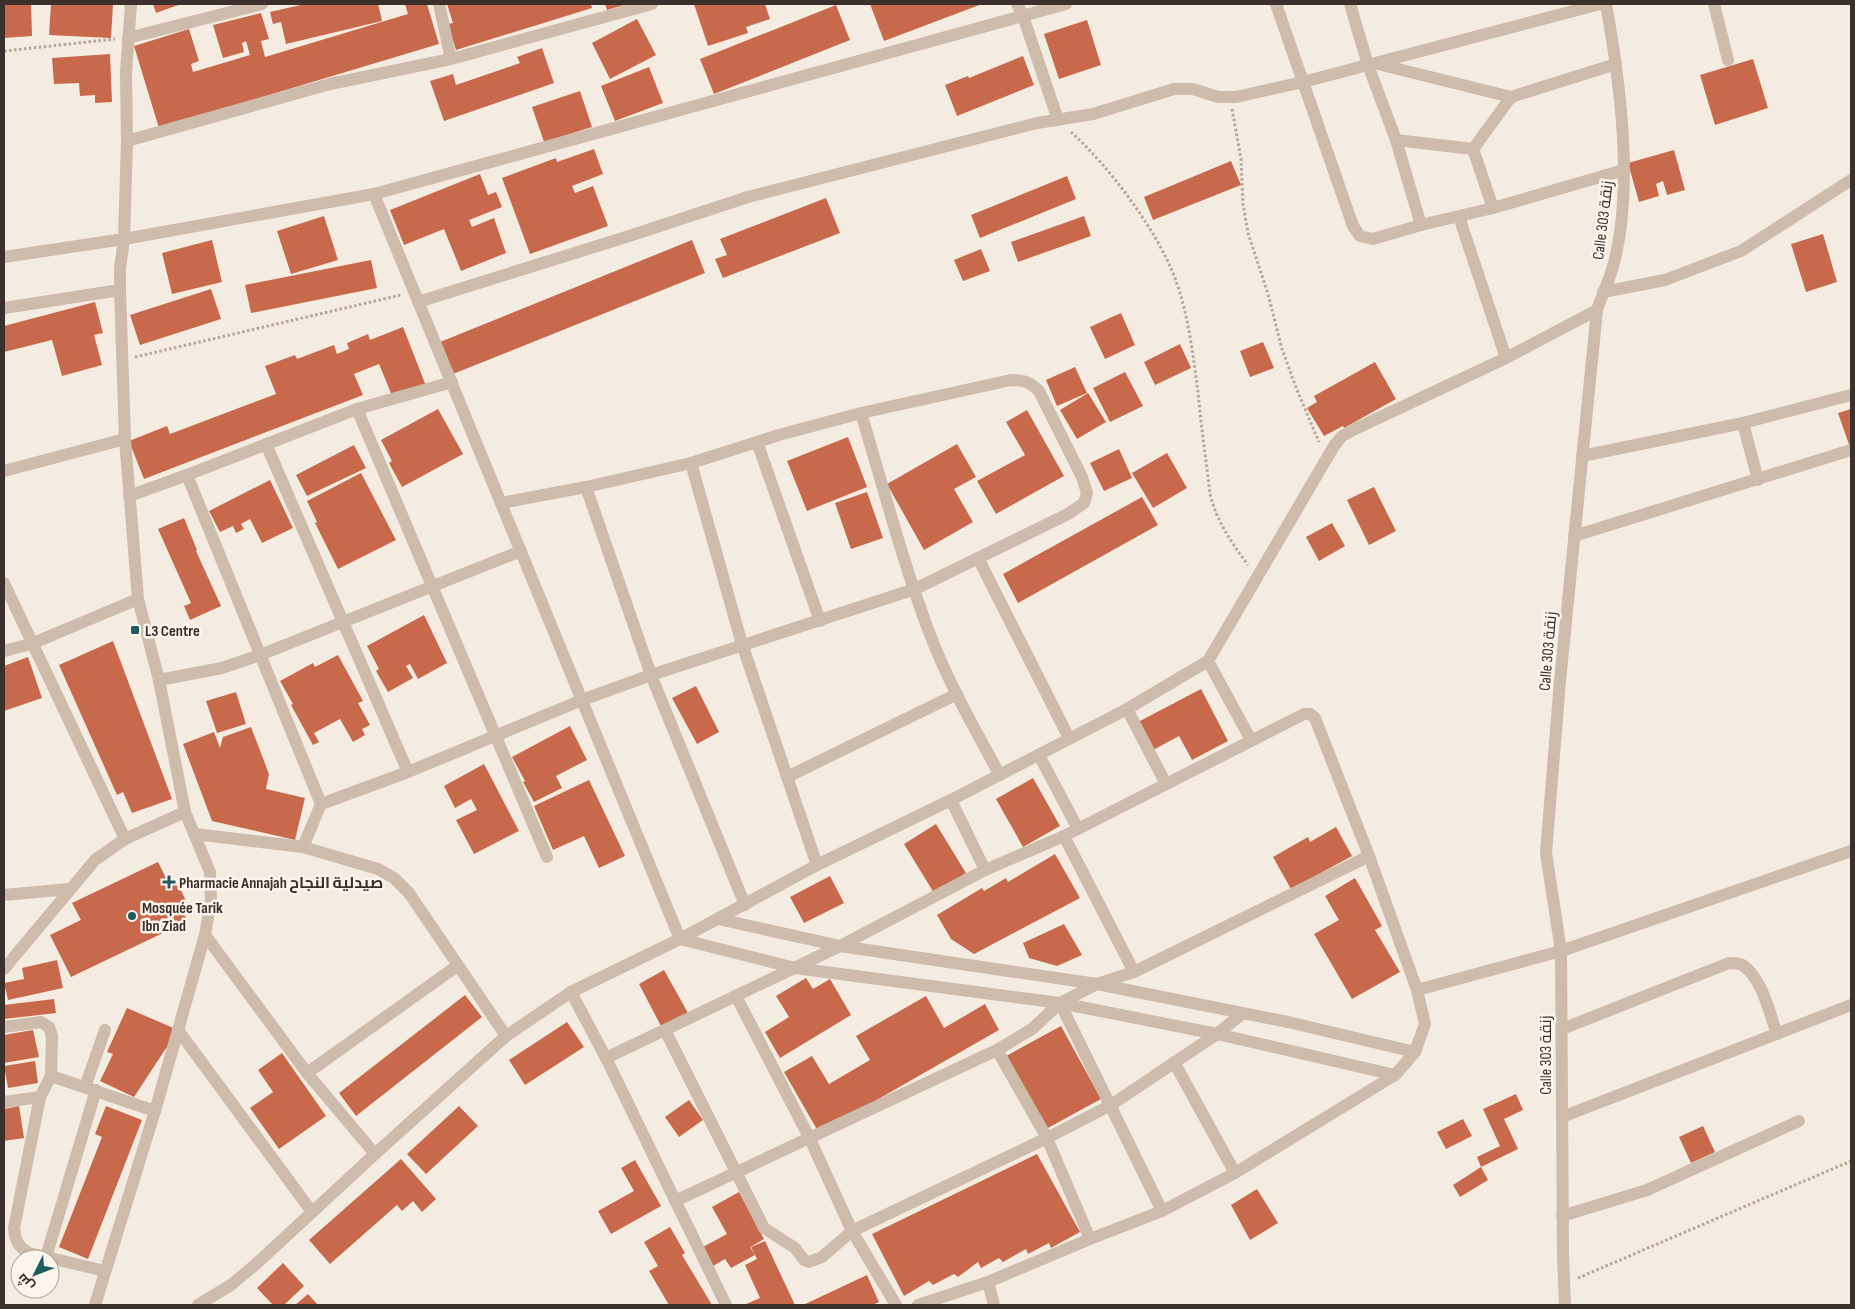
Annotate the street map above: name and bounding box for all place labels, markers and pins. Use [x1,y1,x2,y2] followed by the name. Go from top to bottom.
[145,622,200,641] place label: L3 Centre
[129,624,141,636] marker: L3 Centre
[179,874,383,893] place label: Pharmacie Annajah صيدلية النجاح
[163,876,175,888] marker: Pharmacie Annajah صيدلية النجاح
[142,899,223,936] place label: Mosquée Tarik Ibn Ziad
[126,910,138,922] marker: Mosquée Tarik Ibn Ziad

